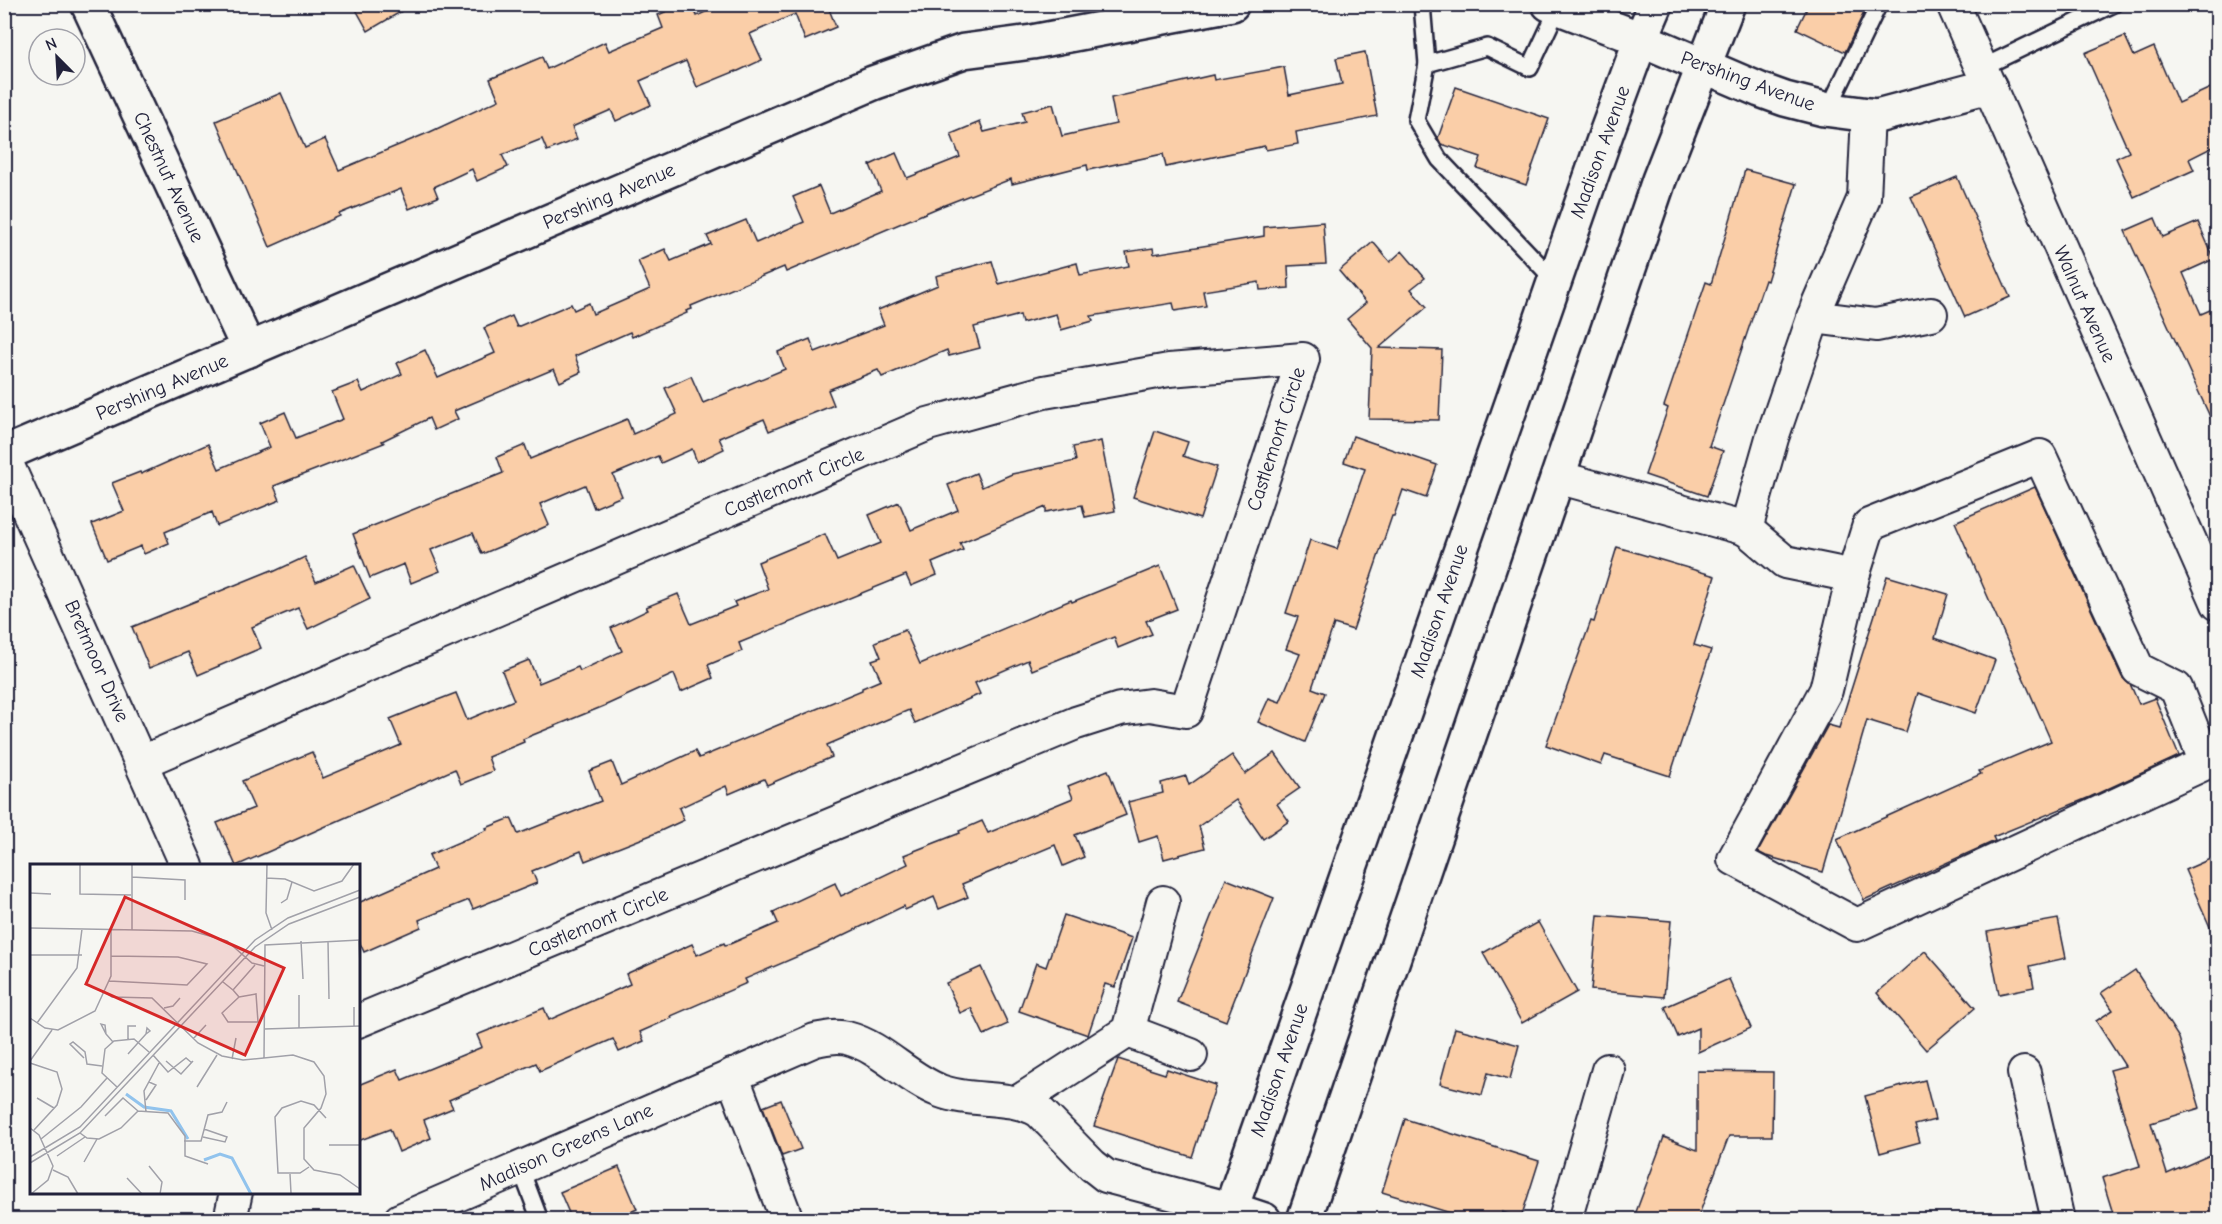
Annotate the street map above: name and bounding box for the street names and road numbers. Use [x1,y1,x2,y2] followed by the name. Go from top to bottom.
[1678,46,1818,116] street label: Pershing Avenue
[1565,82,1635,222] street label: Madison Avenue
[129,108,209,246] street label: Chestnut Avenue
[540,158,678,234] street label: Pershing Avenue
[2049,242,2121,366] street label: Walnut Avenue
[93,349,231,425] street label: Pershing Avenue
[1242,364,1310,514] street label: Castlemont Circle
[721,442,867,522] street label: Castlemont Circle
[1405,541,1473,681] street label: Madison Avenue
[60,596,134,726] street label: Bretmoor Drive
[525,882,671,962] street label: Castlemont Circle
[1245,1000,1313,1140] street label: Madison Avenue
[476,1098,656,1196] street label: Madison Greens Lane

